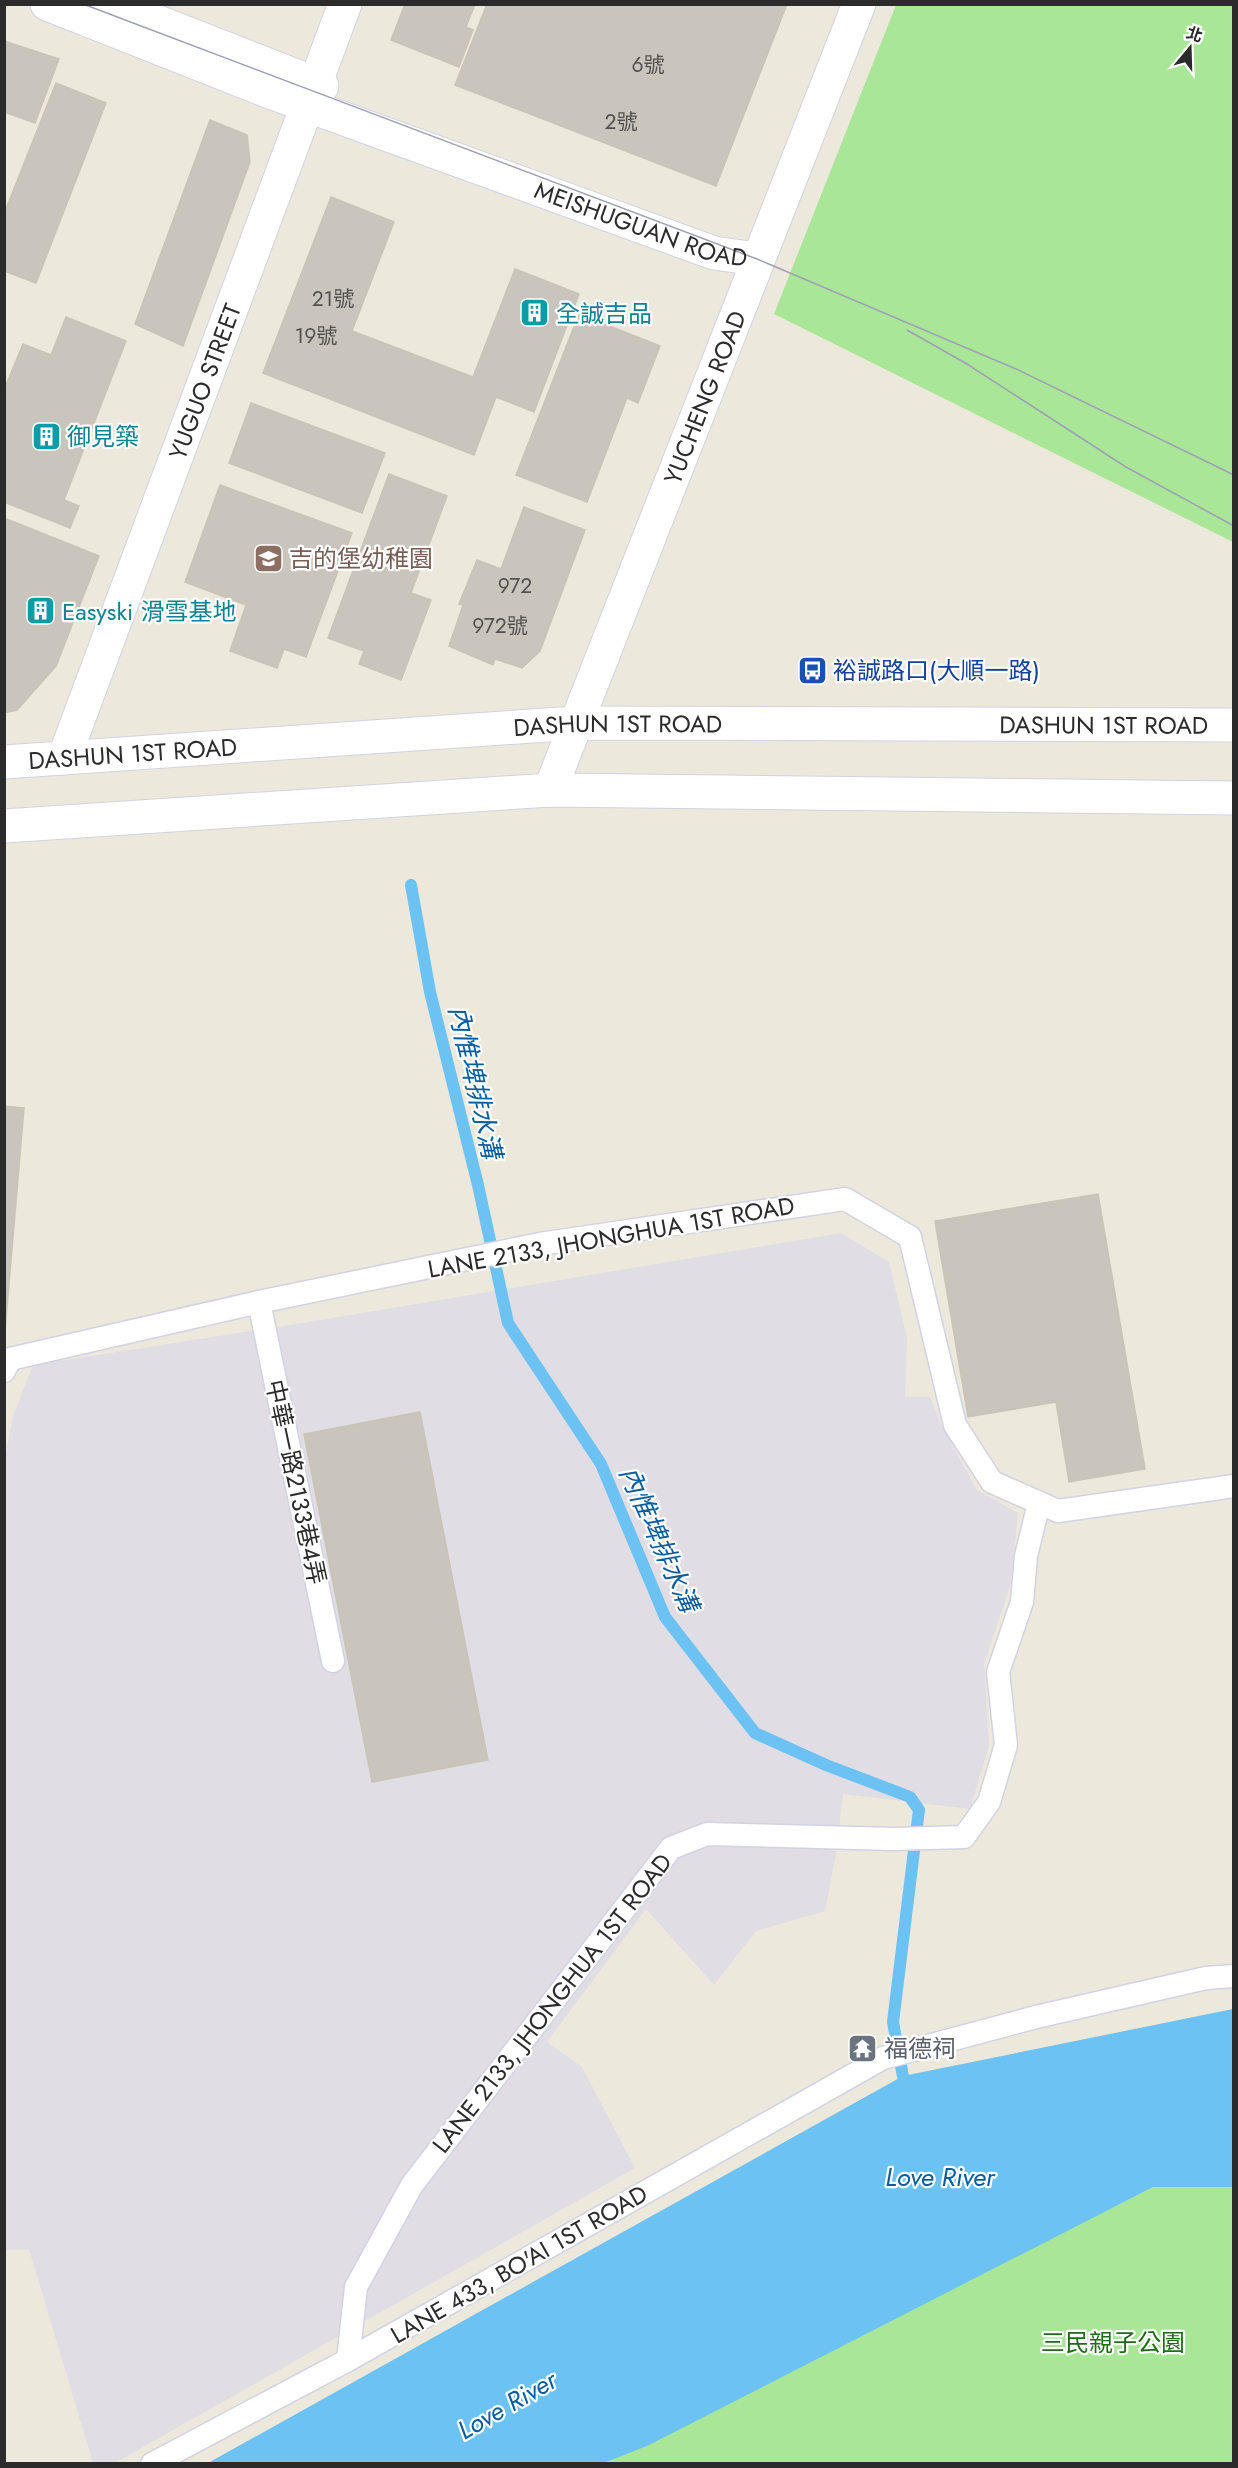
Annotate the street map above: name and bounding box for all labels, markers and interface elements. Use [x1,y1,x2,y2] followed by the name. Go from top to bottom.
[1160,18,1220,78] north arrow
[1183,21,1206,48] text: 北
[631,50,665,80] house number: 6號
[605,107,637,137] house number: 2號
[530,172,750,275] street label: MEISHUGUAN ROAD
[312,284,354,314] house number: 21號
[556,296,652,331] place label: 全誠吉品
[519,297,551,329] building icon: 全誠吉品
[159,299,249,464] street label: YUGUO STREET
[655,305,754,489] street label: YUCHENG ROAD
[295,321,337,351] house number: 19號
[67,419,139,454] place label: 御見築
[30,420,62,452] building icon: 御見築
[289,541,433,576] place label: 吉的堡幼稚園
[252,542,284,574] school or university icon: 吉的堡幼稚園
[498,571,532,601] house number: 972
[62,594,237,629] place label: Easyski 滑雪基地
[25,595,57,627] building icon: Easyski 滑雪基地
[472,611,528,641] house number: 972號
[833,653,1040,688] place label: 裕誠路口(大順一路)
[796,654,828,686] bus stop icon: 裕誠路口(大順一路)
[512,705,722,745] street label: DASHUN 1ST ROAD
[999,707,1208,742] street label: DASHUN 1ST ROAD
[27,729,238,778] street label: DASHUN 1ST ROAD
[439,1002,512,1166] water label: 內惟埤排水溝
[425,1187,797,1287] street label: LANE 2133, JHONGHUA 1ST ROAD
[257,1376,335,1588] street label: 中華一路2133巷4弄
[610,1460,710,1622] water label: 內惟埤排水溝
[424,1846,680,2160] street label: LANE 2133, JHONGHUA 1ST ROAD
[884,2031,956,2066] place label: 福德祠
[847,2032,879,2064] temple icon: 福德祠
[885,2158,996,2196] water label: Love River
[384,2176,654,2352] street label: LANE 433, BO'AI 1ST ROAD
[1041,2325,1185,2360] park label: 三民親子公園
[450,2361,565,2449] water label: Love River

